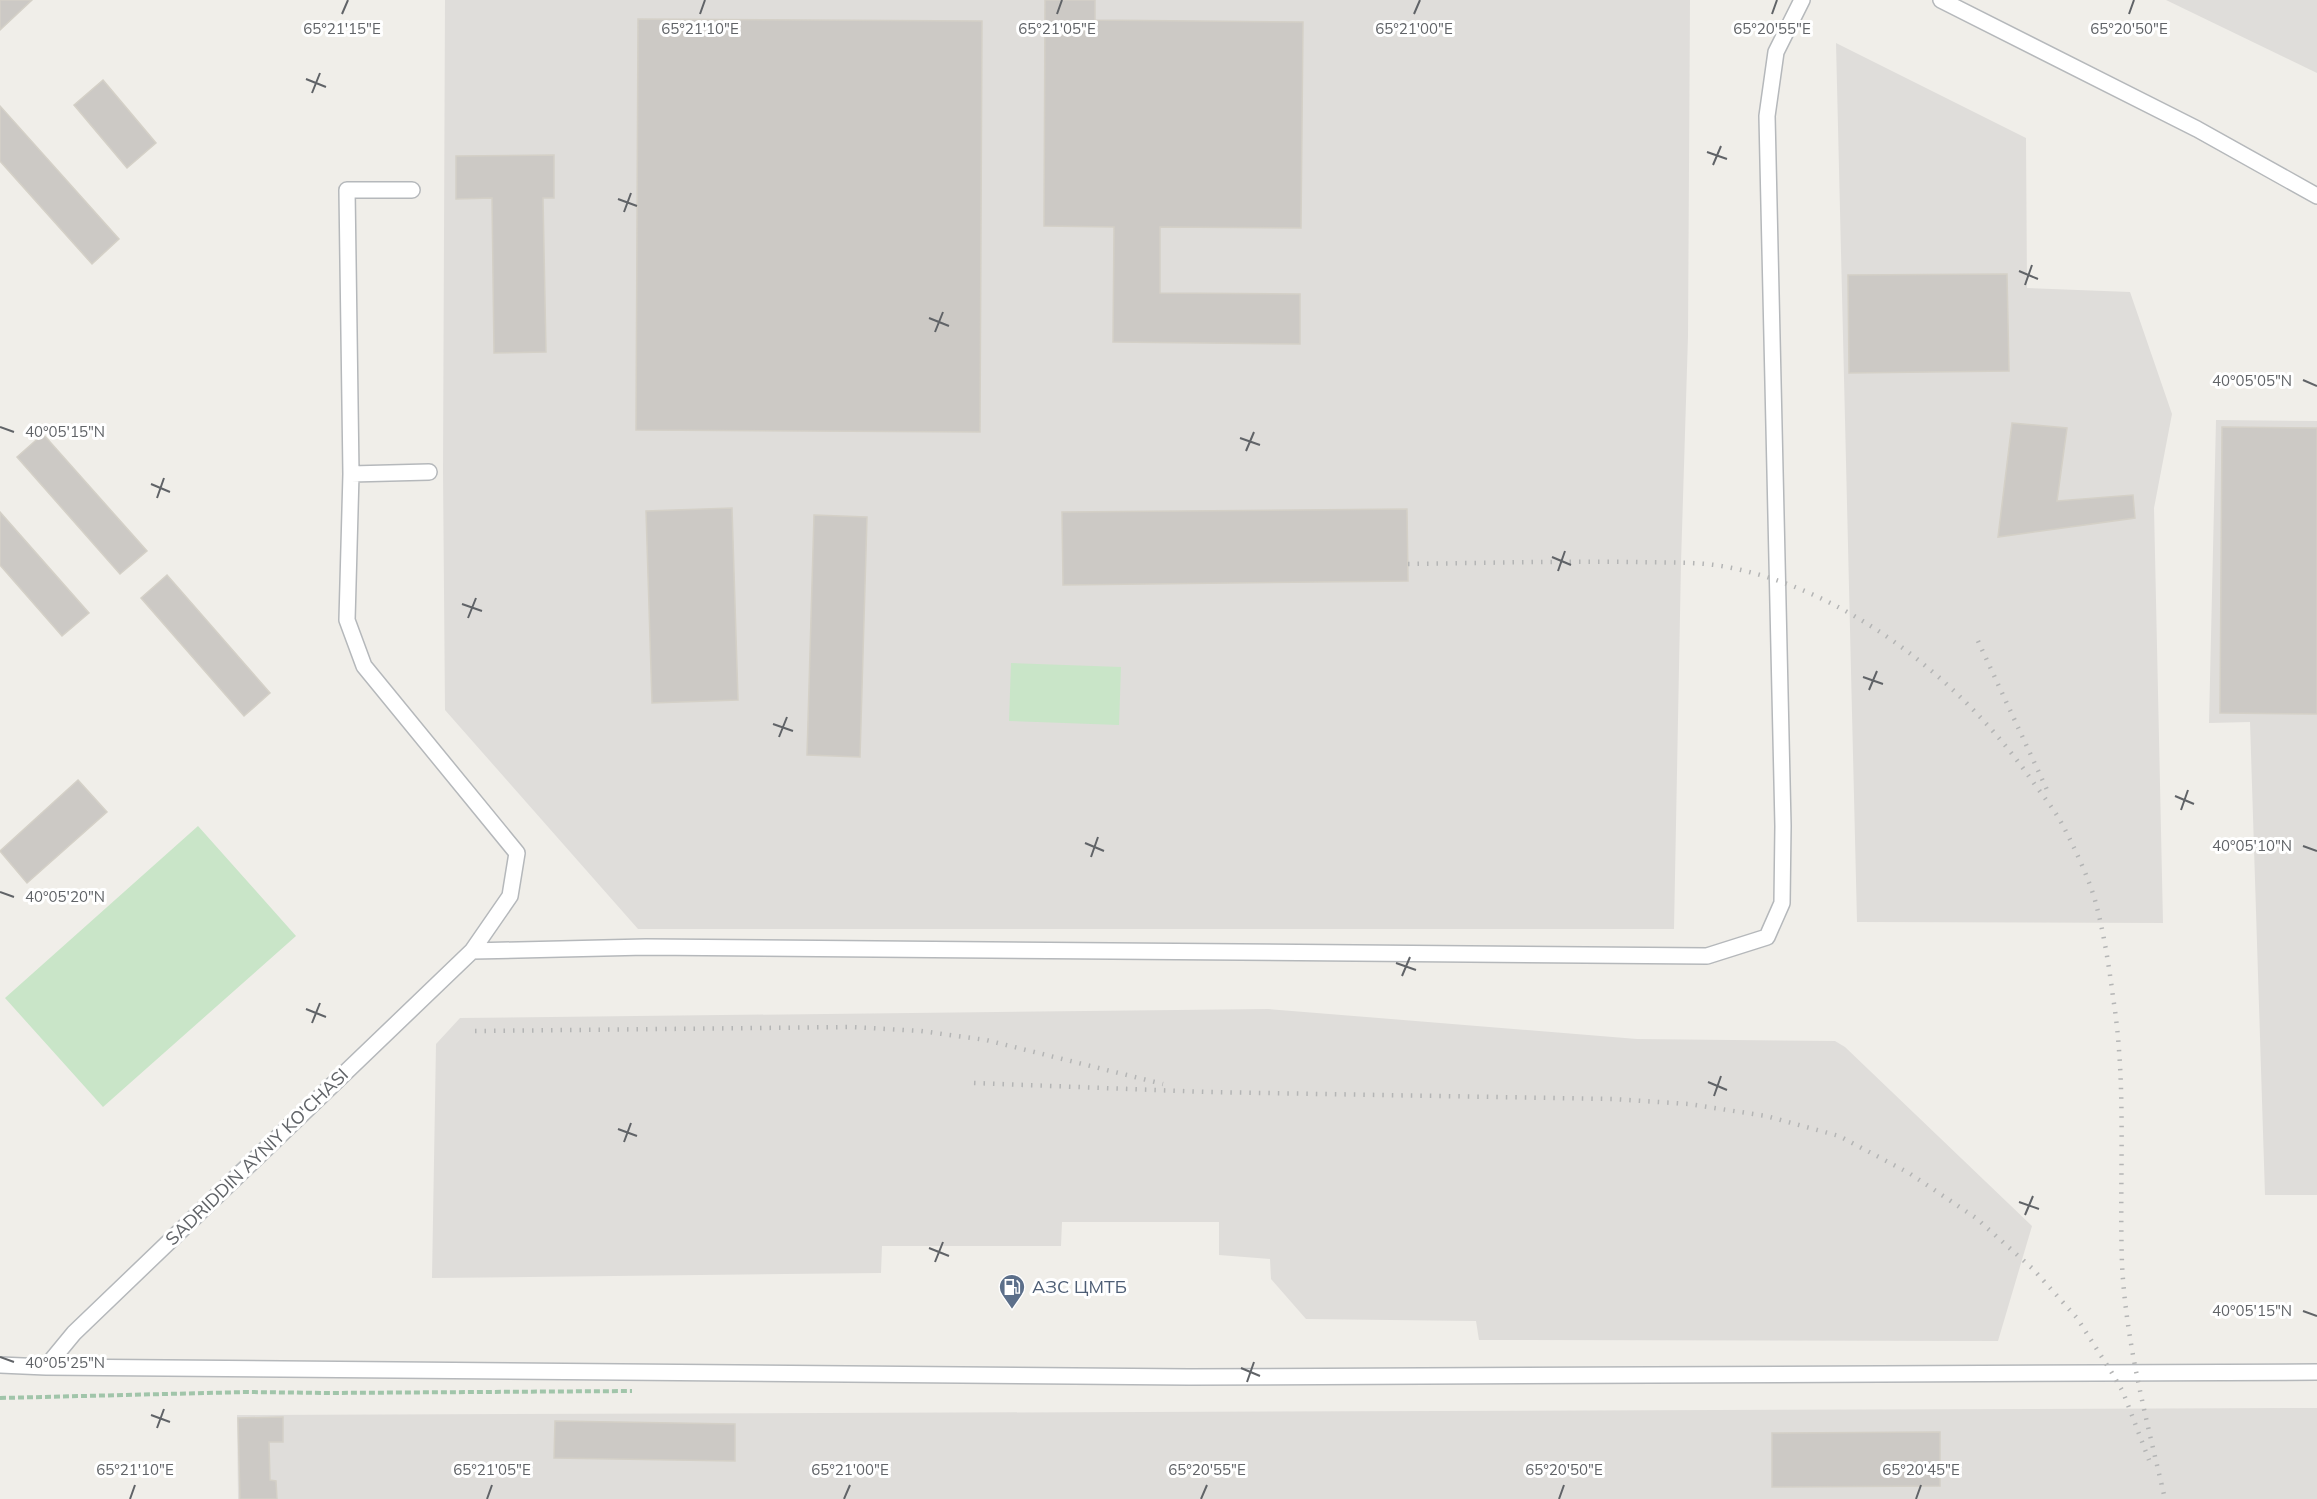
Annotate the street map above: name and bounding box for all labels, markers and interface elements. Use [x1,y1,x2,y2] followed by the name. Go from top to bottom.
[303,19,381,38] text: 65°21'15"E
[661,19,739,38] text: 65°21'10"E
[1018,19,1096,38] text: 65°21'05"E
[1375,19,1453,38] text: 65°21'00"E
[1733,19,1811,38] text: 65°20'55"E
[2090,19,2168,38] text: 65°20'50"E
[2212,371,2292,390] text: 40°05'05"N
[25,422,105,441] text: 40°05'15"N
[2212,836,2292,855] text: 40°05'10"N
[25,887,105,906] text: 40°05'20"N
[160,1063,353,1250] street label: SADRIDDIN AYNIY KO'CHASI
[997,1272,1027,1310] fuel station icon: АЗС ЦМТБ
[1032,1275,1127,1298] place label: АЗС ЦМТБ
[2212,1301,2292,1320] text: 40°05'15"N
[25,1353,105,1372] text: 40°05'25"N
[96,1460,174,1479] text: 65°21'10"E
[453,1460,531,1479] text: 65°21'05"E
[811,1460,889,1479] text: 65°21'00"E
[1168,1460,1246,1479] text: 65°20'55"E
[1525,1460,1603,1479] text: 65°20'50"E
[1882,1460,1960,1479] text: 65°20'45"E

